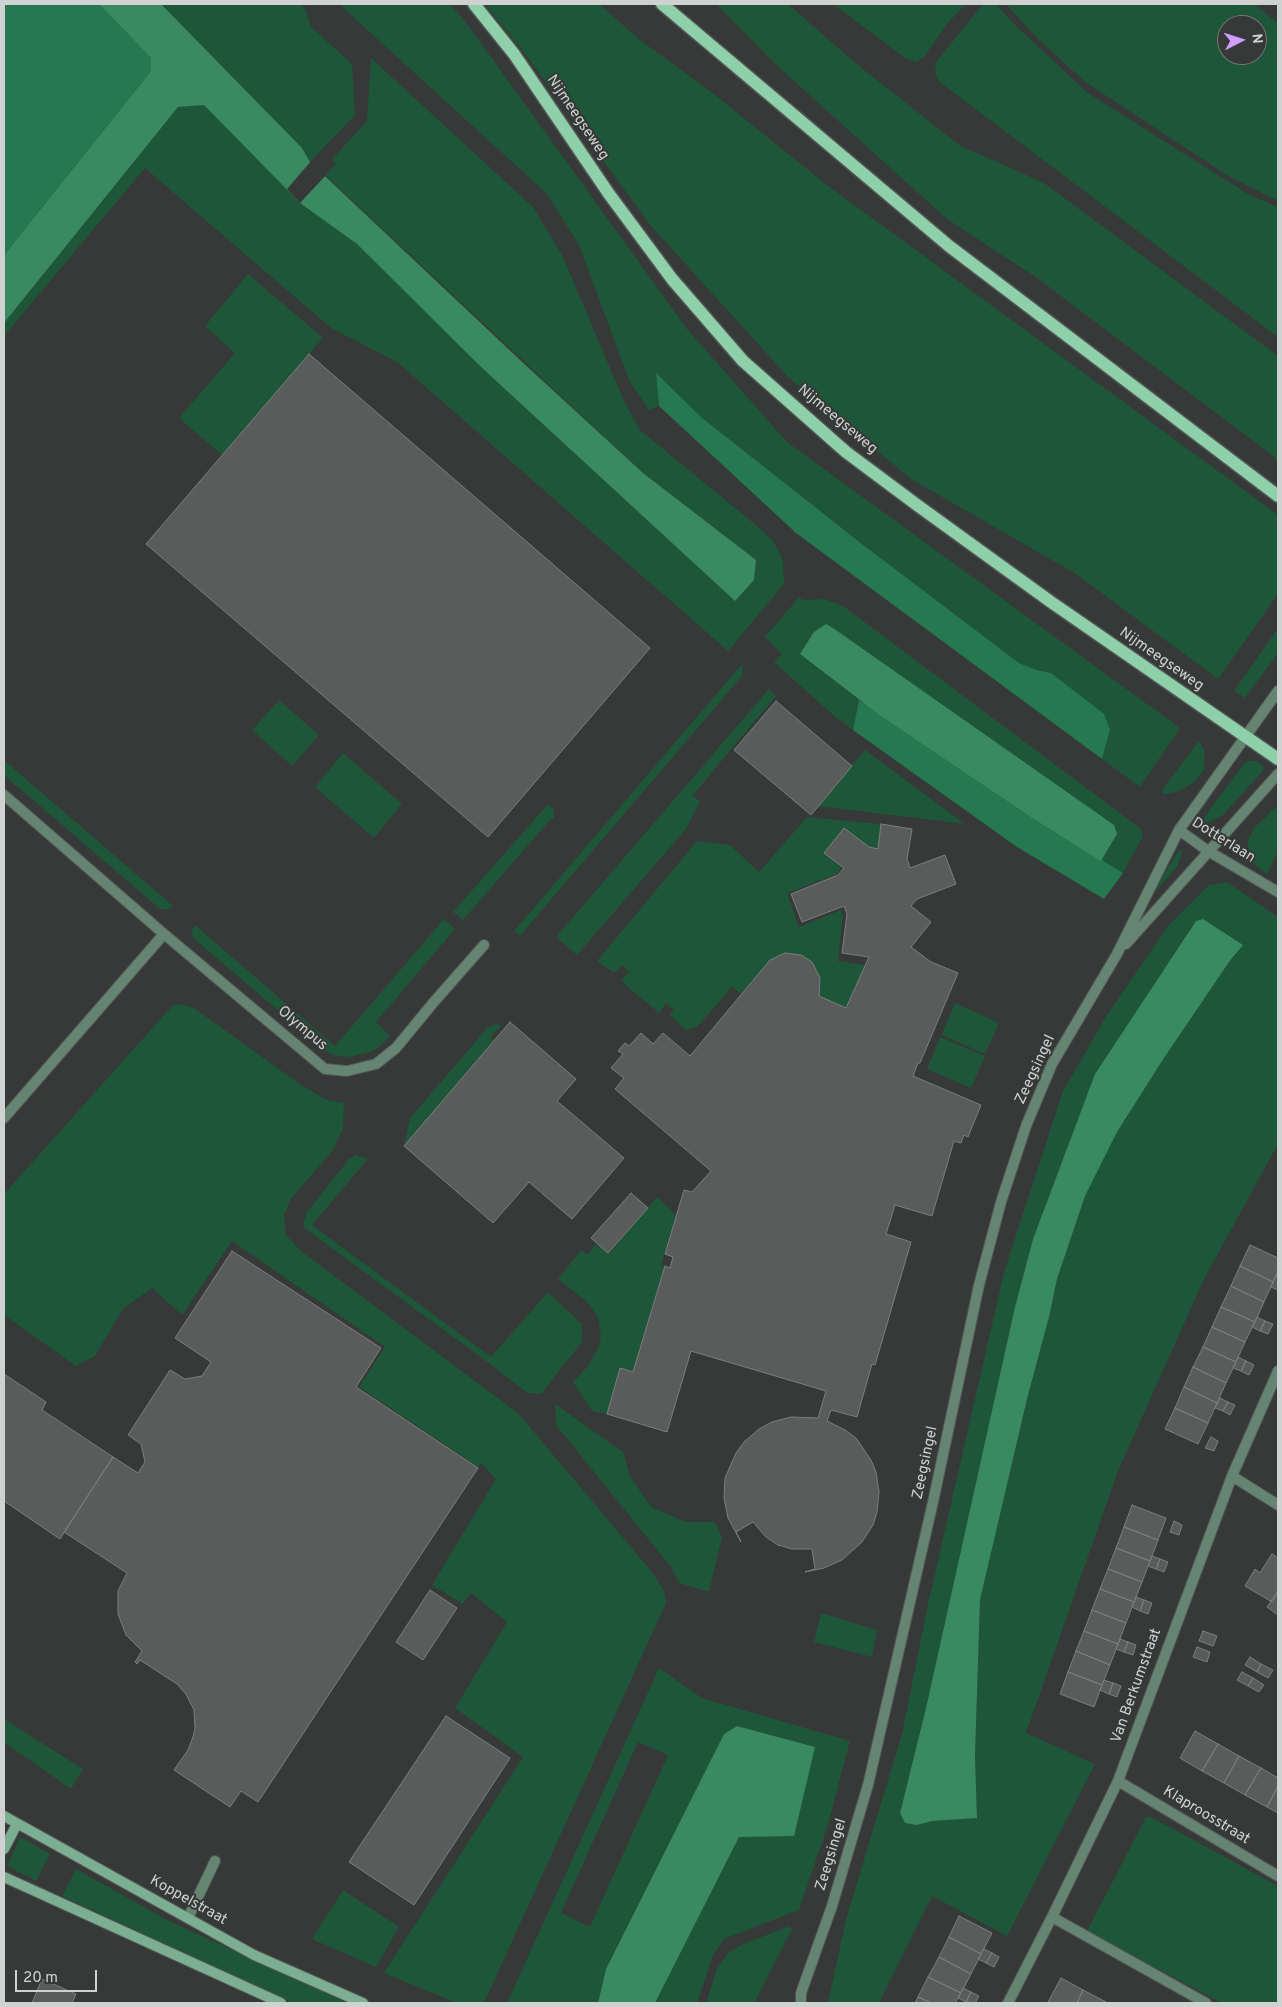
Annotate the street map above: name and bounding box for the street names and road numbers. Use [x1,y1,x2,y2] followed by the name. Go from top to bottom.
[542,72,612,164] street label: Nijmeegseweg
[793,381,881,459] street label: Nijmeegseweg
[1115,624,1207,696] street label: Nijmeegseweg
[1188,814,1258,868] street label: Dotterlaan
[273,1003,331,1055] street label: Olympus
[1012,1032,1060,1108] street label: Zeegsingel
[909,1425,943,1501] street label: Zeegsingel
[1108,1626,1166,1746] street label: Van Berkumstraat
[1159,1783,1253,1849] street label: Klaproosstraat
[813,1817,851,1893] street label: Zeegsingel
[146,1872,230,1930] street label: Koppelstraat

